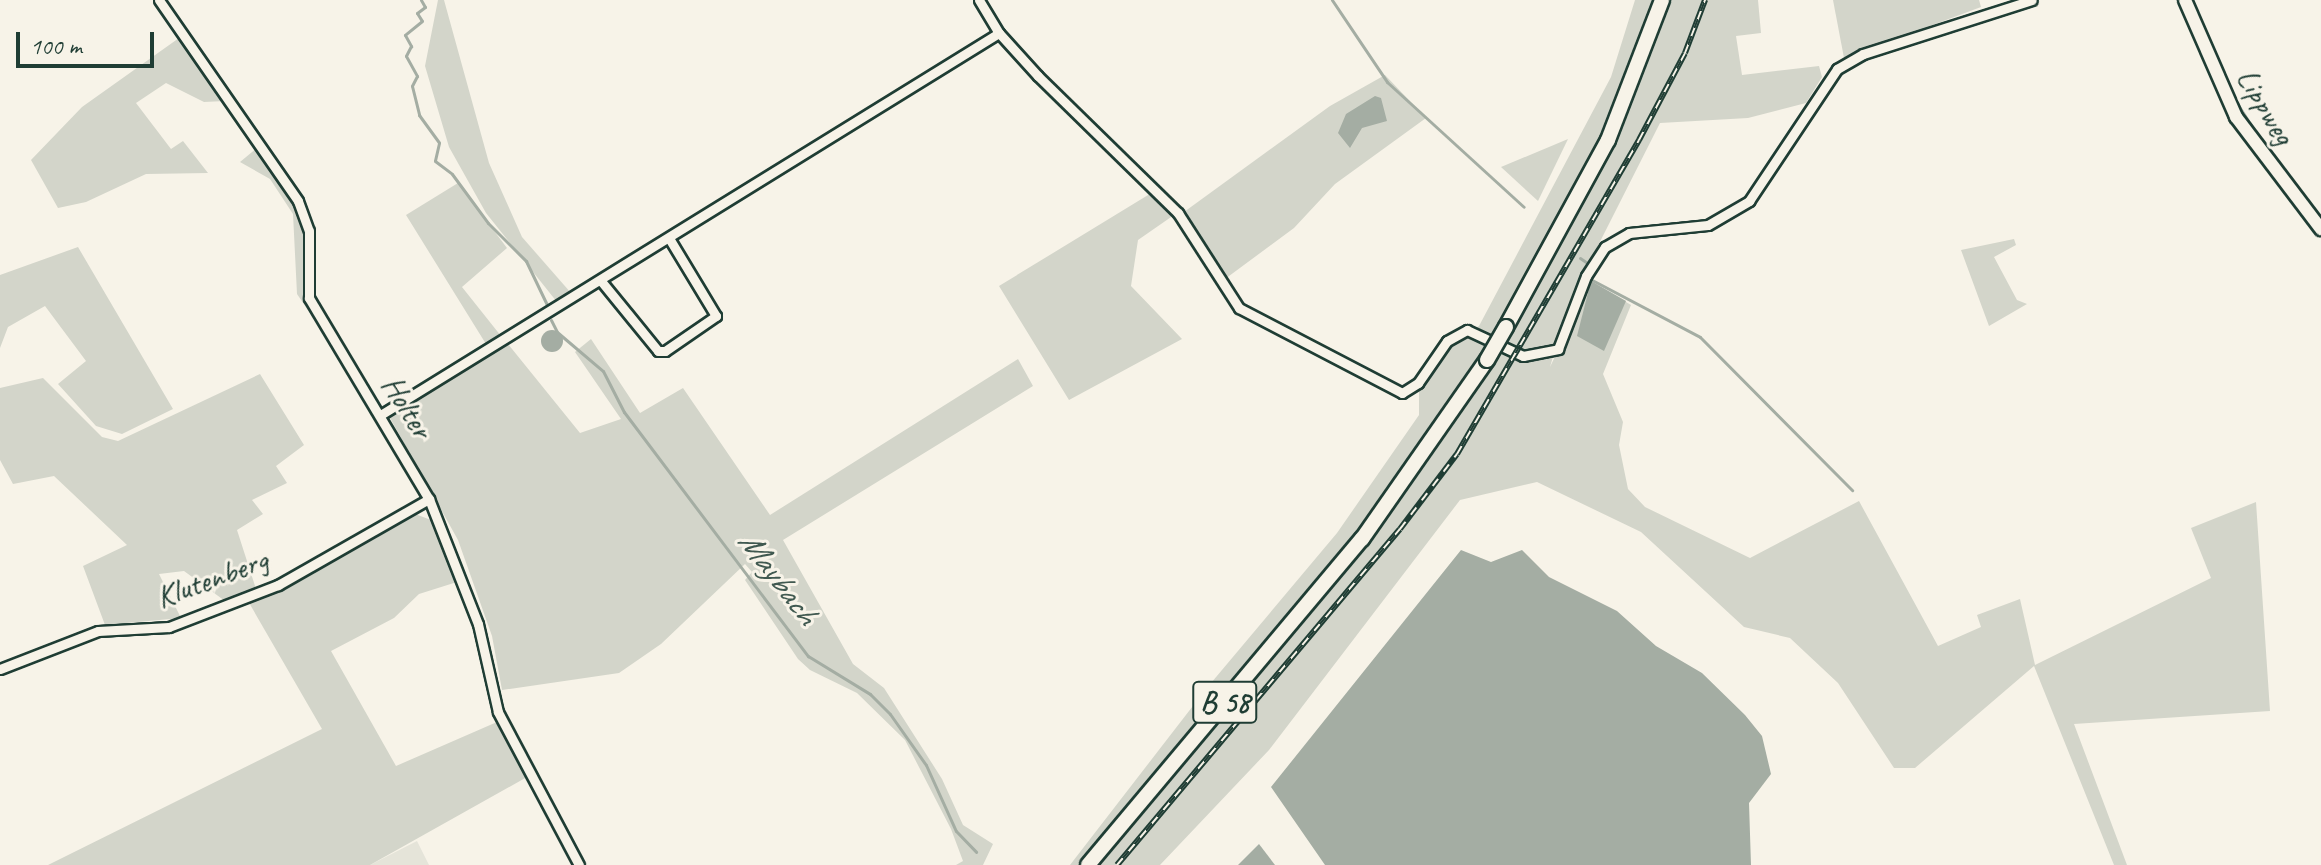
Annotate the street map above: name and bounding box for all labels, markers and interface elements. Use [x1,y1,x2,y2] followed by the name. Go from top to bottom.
[20,16,158,66] scale bar
[30,31,82,61] text: 100 m
[2227,62,2303,152] street label: Lippweg
[373,368,441,446] street label: Holter
[730,522,828,632] water label: Maybach
[151,541,273,617] street label: Klutenberg
[1191,676,1259,728] road number: B 58

